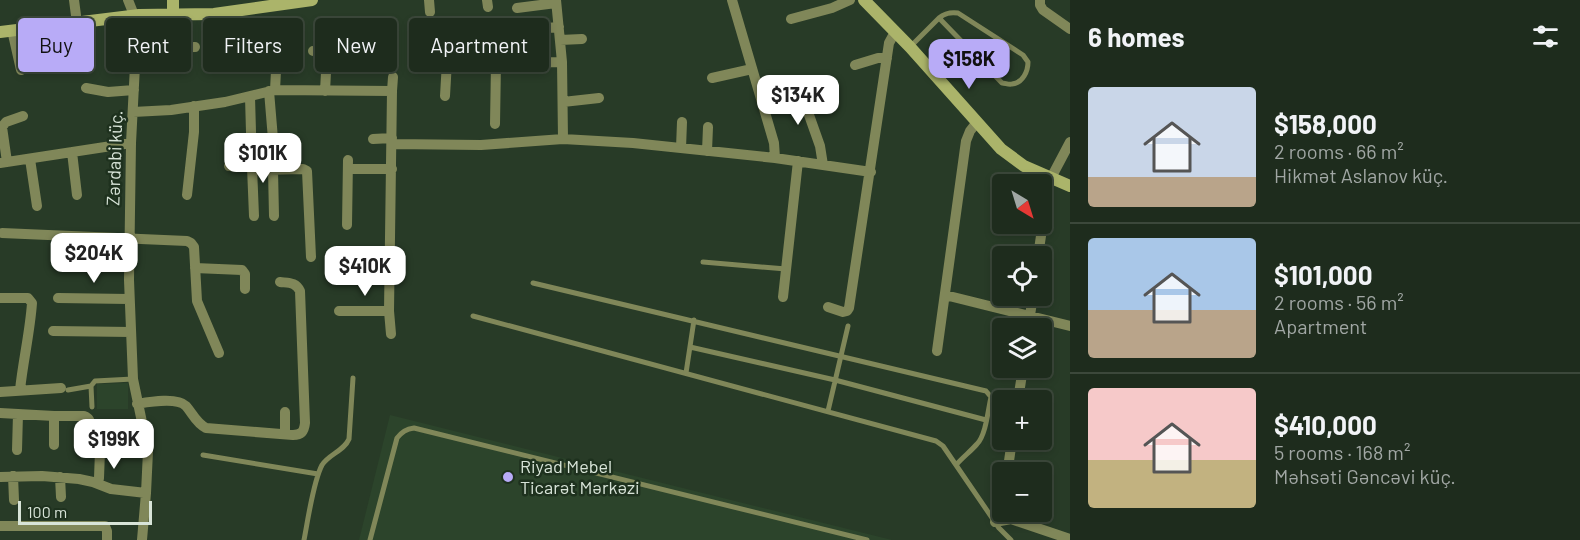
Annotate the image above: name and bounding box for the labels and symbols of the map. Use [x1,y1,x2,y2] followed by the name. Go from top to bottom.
[927,39,1011,90] pin: $158K
[756,75,840,126] pin: $134K
[101,110,127,206] street label: Zərdabi küç.
[221,133,305,184] pin: $101K
[992,174,1052,234] north arrow
[52,233,136,284] pin: $204K
[323,246,407,297] pin: $410K
[72,419,156,470] pin: $199K
[520,455,640,498] place label: Riyad Mebel Ticarət Mərkəzi
[501,470,515,484] marker: Riyad Mebel Ticarət Mərkəzi
[18,498,152,526] scale bar

